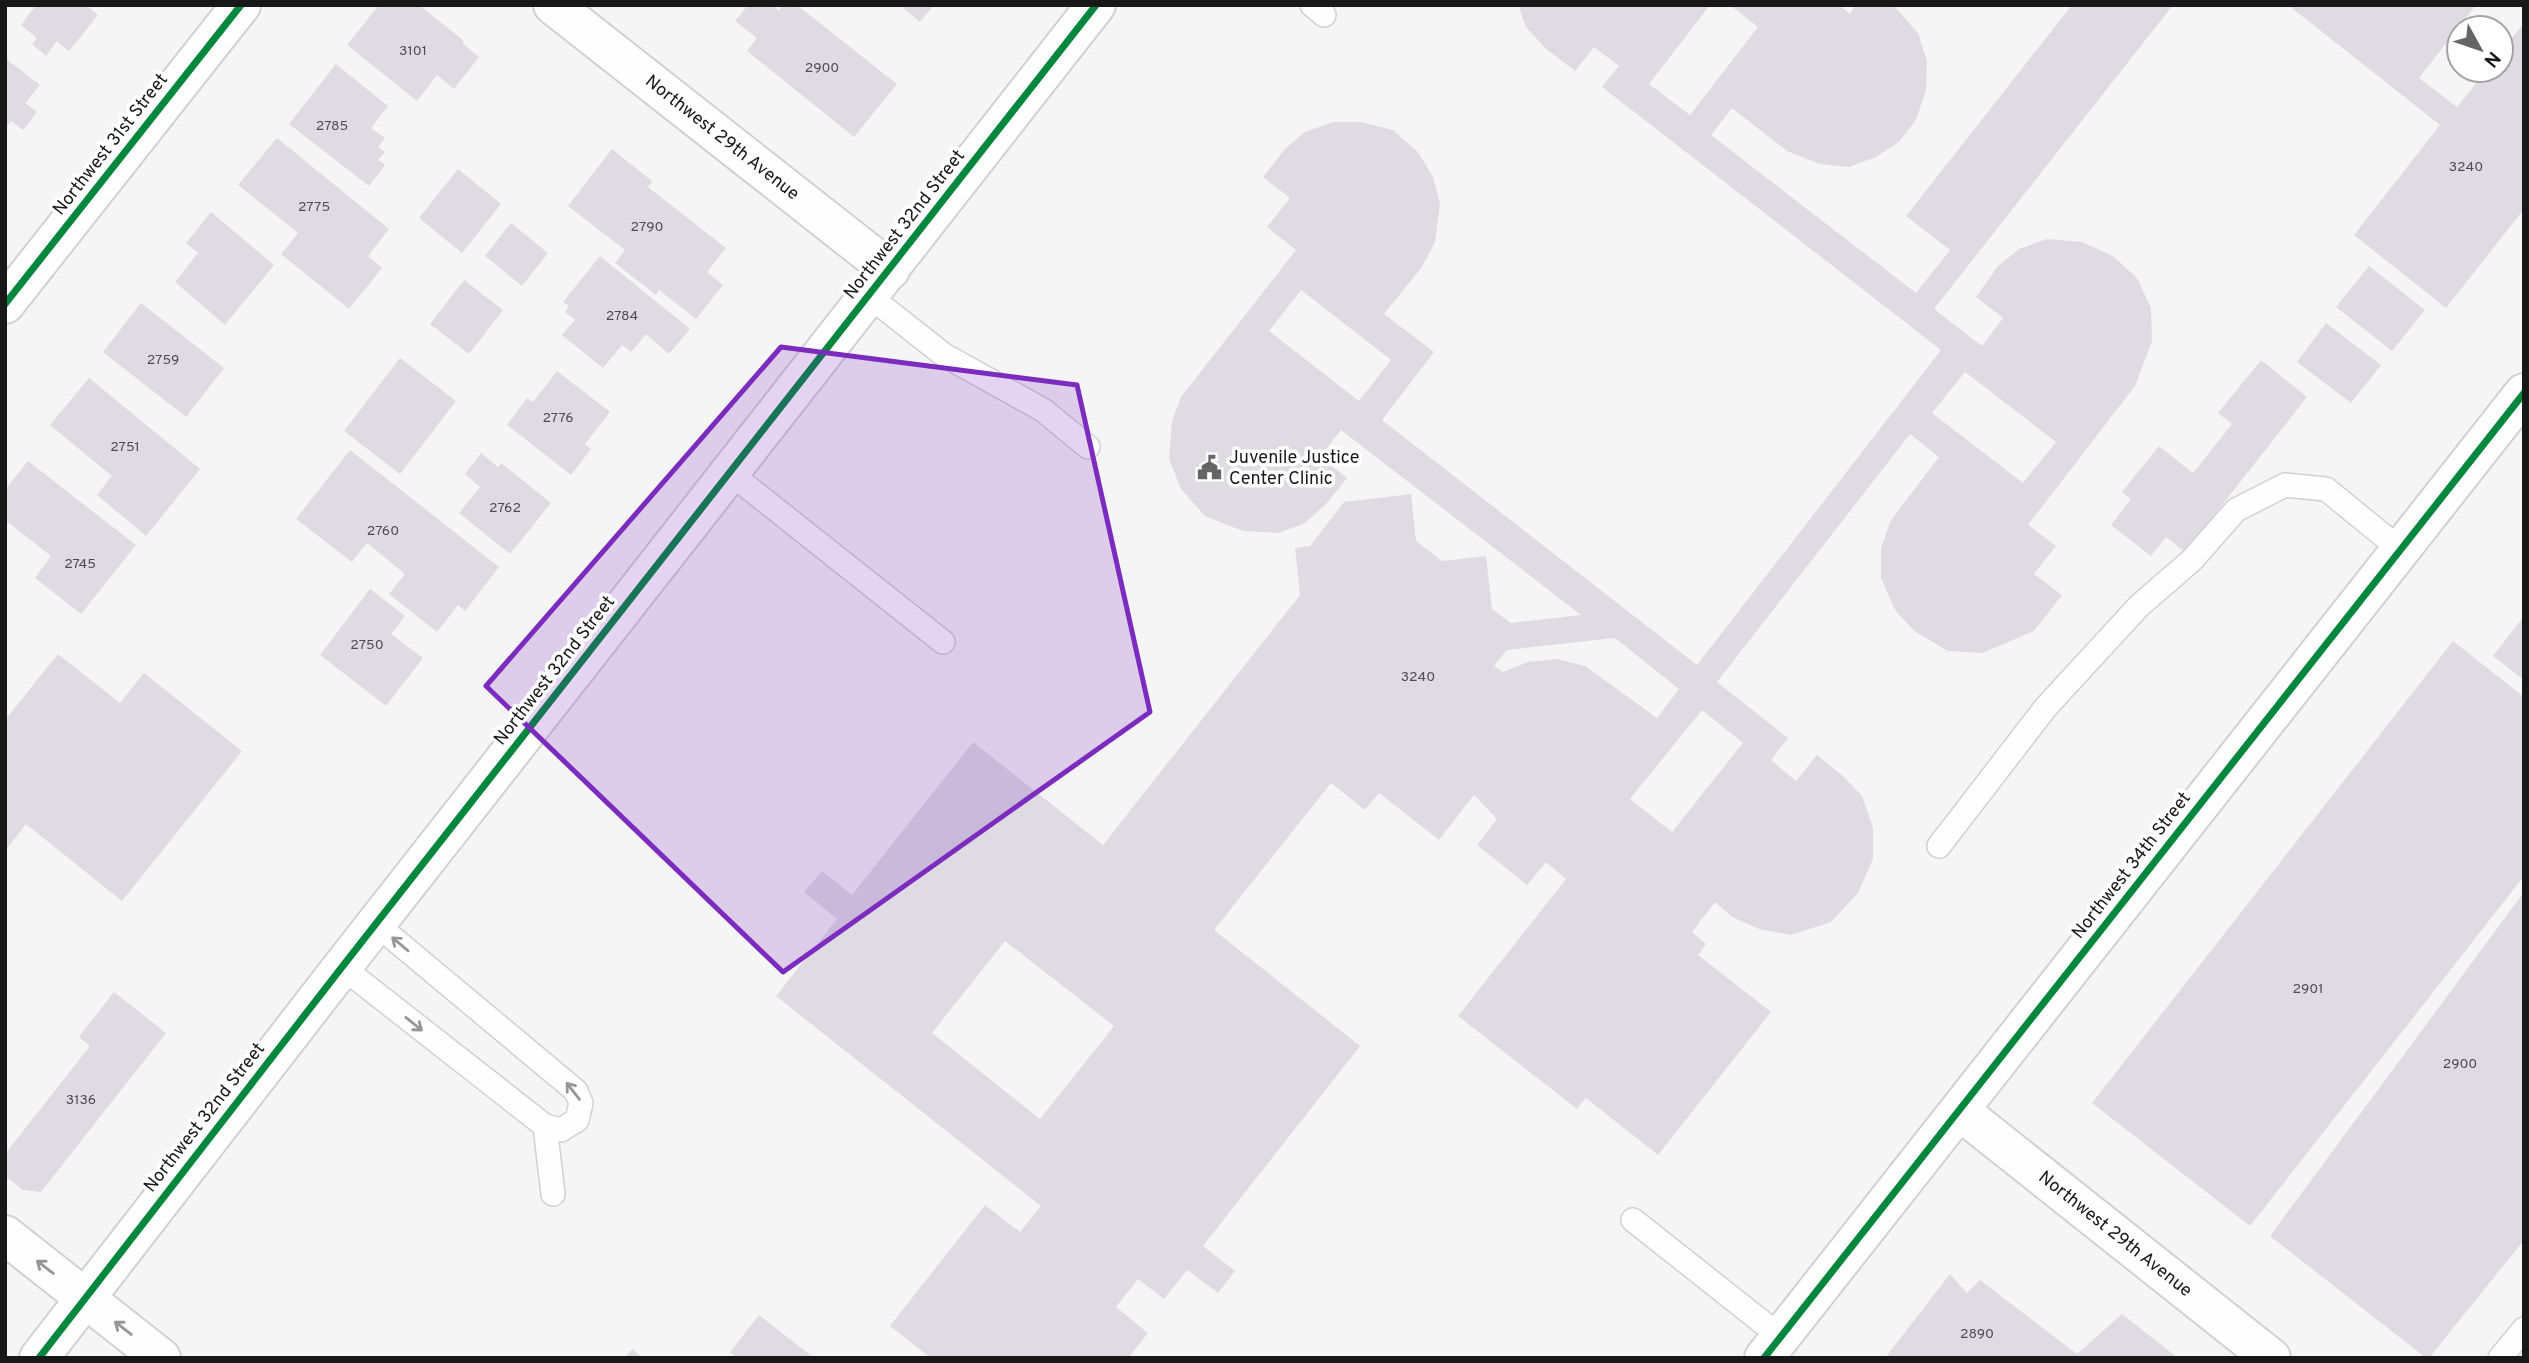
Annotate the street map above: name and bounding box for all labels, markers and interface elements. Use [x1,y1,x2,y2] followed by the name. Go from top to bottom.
[2445,14,2515,84] north arrow
[399,43,427,60] house number: 3101
[2478,46,2505,72] text: N
[805,60,839,77] house number: 2900
[48,69,174,221] street label: Northwest 31st Street
[640,70,804,206] street label: Northwest 29th Avenue
[316,118,348,135] house number: 2785
[839,146,971,304] street label: Northwest 32nd Street
[2449,159,2483,176] house number: 3240
[298,199,330,216] house number: 2775
[631,219,663,236] house number: 2790
[606,308,638,325] house number: 2784
[147,352,179,369] house number: 2759
[542,410,574,427] house number: 2776
[110,439,140,456] house number: 2751
[1229,447,1360,491] place label: Juvenile Justice Center Clinic
[1195,454,1223,482] public building icon: Juvenile Justice Center Clinic
[489,500,521,517] house number: 2762
[367,523,399,540] house number: 2760
[64,556,96,573] house number: 2745
[489,592,621,750] street label: Northwest 32nd Street
[350,637,384,654] house number: 2750
[1401,669,1435,686] house number: 3240
[2067,788,2197,944] street label: Northwest 34th Street
[391,936,409,952] one-way arrow
[2292,981,2324,998] house number: 2901
[405,1017,423,1032] one-way arrow
[139,1039,271,1197] street label: Northwest 32nd Street
[2443,1056,2477,1073] house number: 2900
[566,1082,581,1101] one-way arrow
[66,1092,96,1109] house number: 3136
[2033,1166,2197,1302] street label: Northwest 29th Avenue
[37,1259,55,1274] one-way arrow
[115,1320,133,1336] one-way arrow
[1960,1326,1994,1343] house number: 2890

